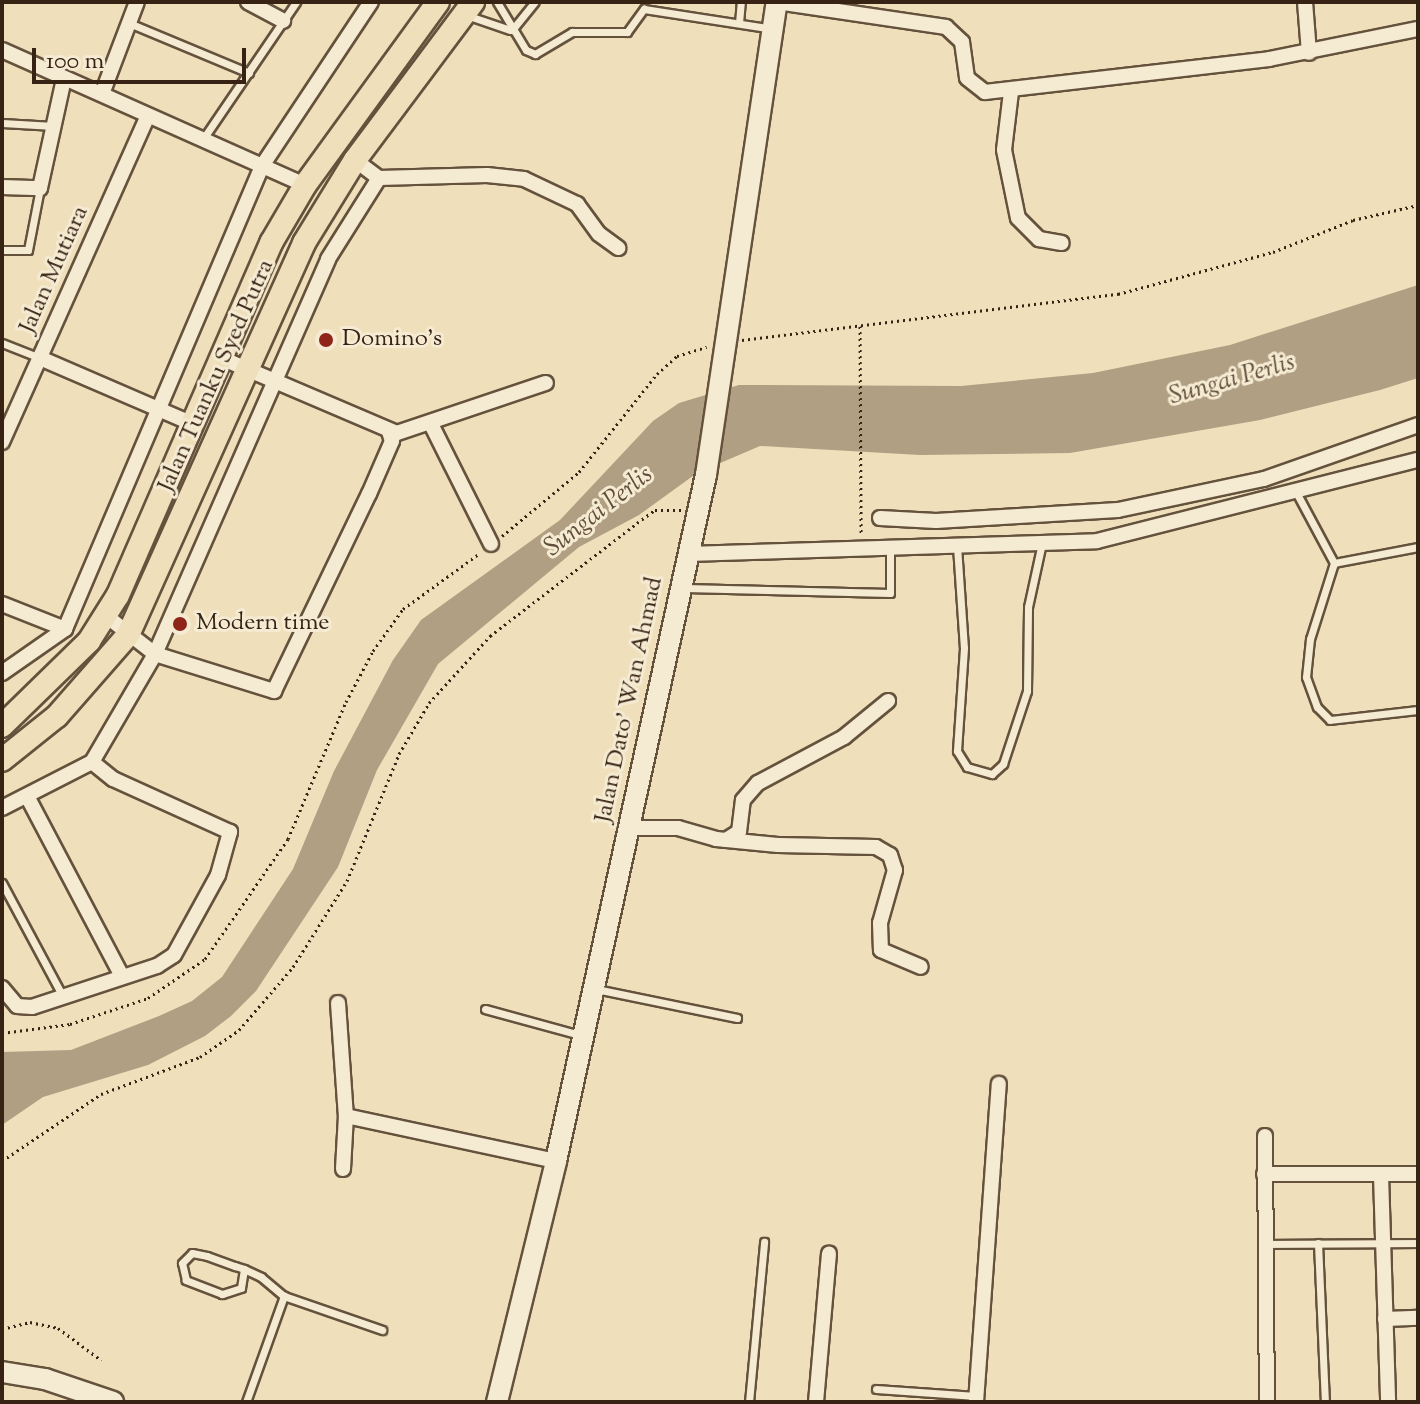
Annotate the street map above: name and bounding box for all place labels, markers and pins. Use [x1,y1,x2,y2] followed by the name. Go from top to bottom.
[342,326,442,354] place label: Domino's
[317,331,335,349] marker: Domino's
[196,610,329,638] place label: Modern time
[171,615,189,633] marker: Modern time

